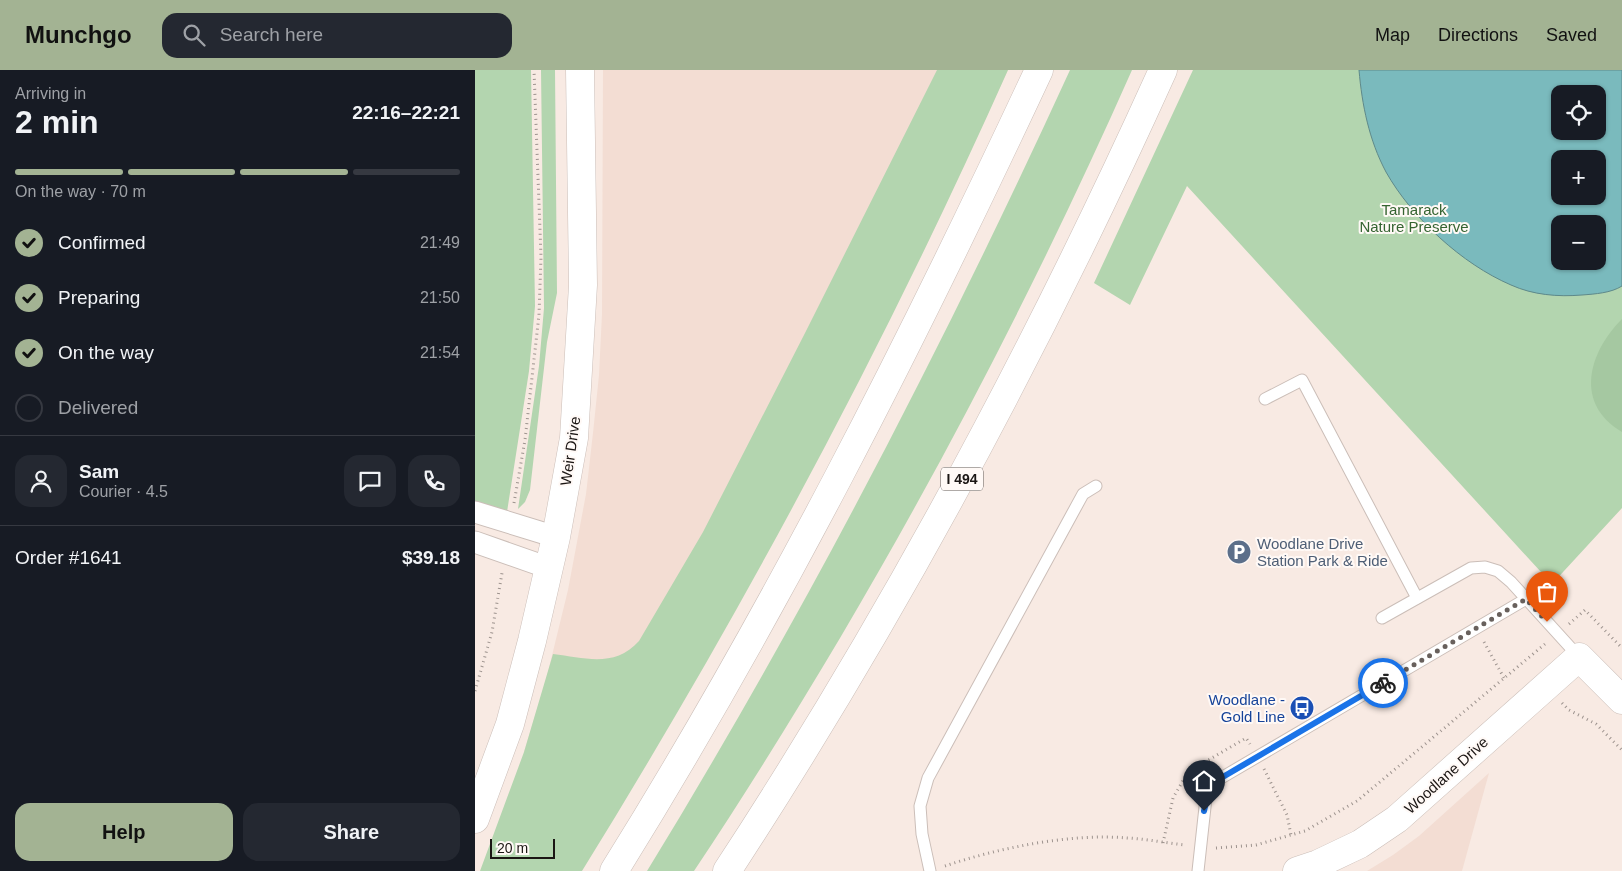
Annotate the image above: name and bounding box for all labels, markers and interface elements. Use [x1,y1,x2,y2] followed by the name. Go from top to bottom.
[162,13,512,58] search box
[25,21,132,48] text: Munchgo
[180,21,208,49] icon: search
[220,24,323,45] text: Search here
[1375,25,1410,45] text: Map
[1438,25,1518,45] text: Directions
[1546,25,1597,45] text: Saved
[15,85,86,102] text: Arriving in
[1551,85,1606,270] map controls
[1551,85,1606,140] button: locate
[352,102,460,123] text: 22:16–22:21
[15,104,99,140] text: 2 min
[1551,150,1606,205] button: +
[15,183,146,200] text: On the way · 70 m
[1359,201,1469,235] park label: Tamarack Nature Preserve
[1551,215,1606,270] button: −
[15,229,43,257] icon: check
[58,232,146,253] text: Confirmed
[420,234,460,251] text: 21:49
[15,284,43,312] icon: check
[58,287,140,308] text: Preparing
[420,289,460,306] text: 21:50
[15,339,43,367] icon: check
[58,342,154,363] text: On the way
[420,344,460,361] text: 21:54
[58,397,138,418] text: Delivered
[557,415,583,487] street label: Weir Drive
[15,455,67,507] button: person
[344,455,396,507] button: chat
[408,455,460,507] button: phone
[79,461,119,482] text: Sam
[941,468,983,490] road number: I 494
[79,483,168,500] text: Courier · 4.5
[1257,535,1388,569] place label: Woodlane Drive Station Park & Ride
[1226,539,1252,565] parking icon: Woodlane Drive Station Park & Ride
[15,547,122,568] text: Order #1641
[402,547,460,568] text: $39.18
[1526,571,1568,622] pin
[1533,578,1561,606] icon: bag
[1358,658,1408,708] courier
[1369,669,1397,697] icon: bike
[1209,691,1285,725] place label: Woodlane - Gold Line
[1289,695,1315,721] bus stop icon: Woodlane - Gold Line
[1401,733,1491,817] street label: Woodlane Drive
[1183,760,1225,811] pin
[1190,767,1218,795] icon: home
[15,803,233,861] button: Help
[243,803,460,861] button: Share
[490,836,555,859] scale bar
[497,840,528,856] text: 20 m

